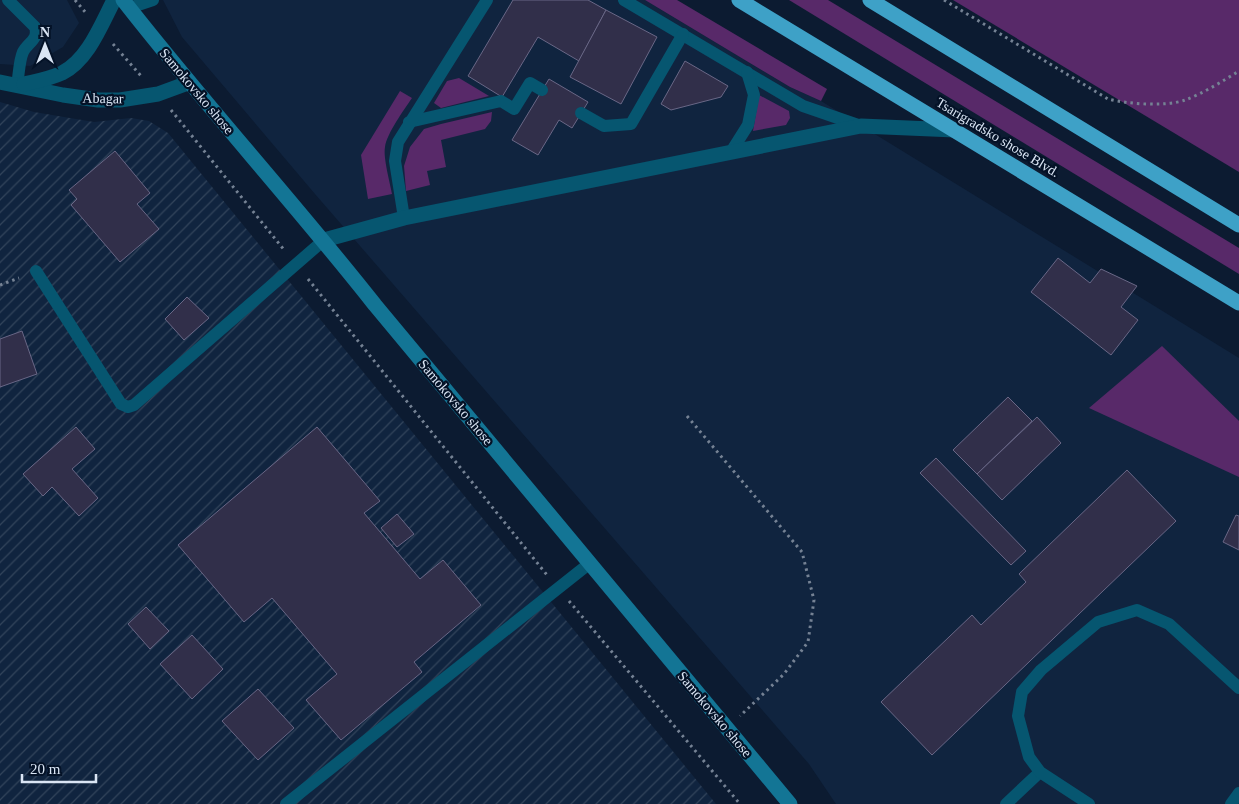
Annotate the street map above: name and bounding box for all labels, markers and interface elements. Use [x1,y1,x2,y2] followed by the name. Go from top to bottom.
[20,20,70,70] north arrow
[40,25,50,40] text: N
[156,46,237,137] street label: Samokovsko shose
[82,91,124,106] street label: Abagar
[933,95,1062,180] street label: Tsarigradsko shose Blvd.
[415,357,496,448] street label: Samokovsko shose
[674,669,755,760] street label: Samokovsko shose
[22,752,96,784] scale bar
[30,761,61,777] text: 20 m

